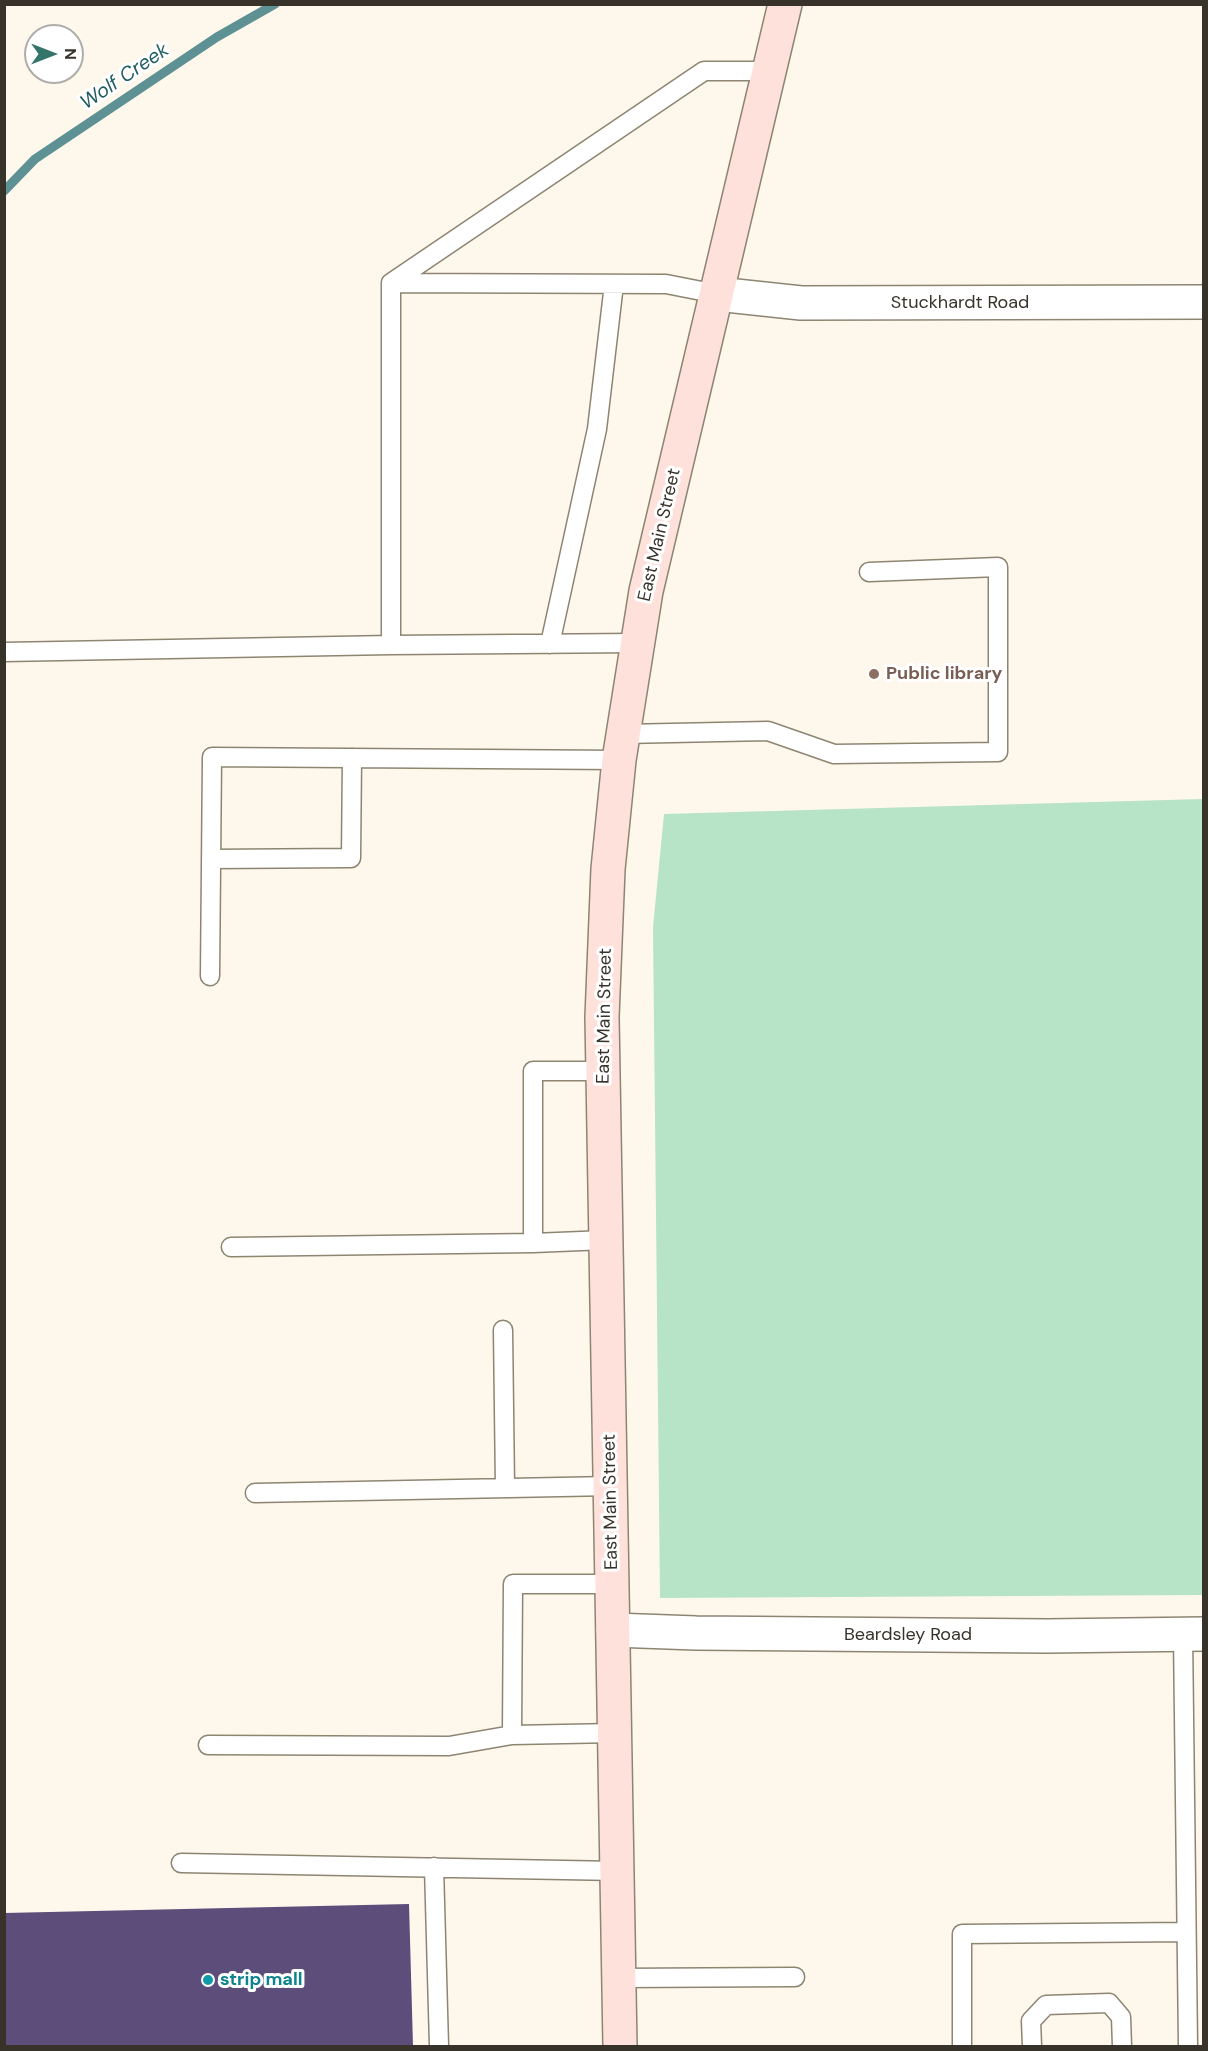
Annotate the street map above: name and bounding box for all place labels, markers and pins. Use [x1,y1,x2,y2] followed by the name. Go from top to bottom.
[886,663,1002,685] place label: Public library
[867,667,881,681] marker: Public library
[220,1969,303,1991] place label: strip mall
[201,1973,215,1987] marker: strip mall

